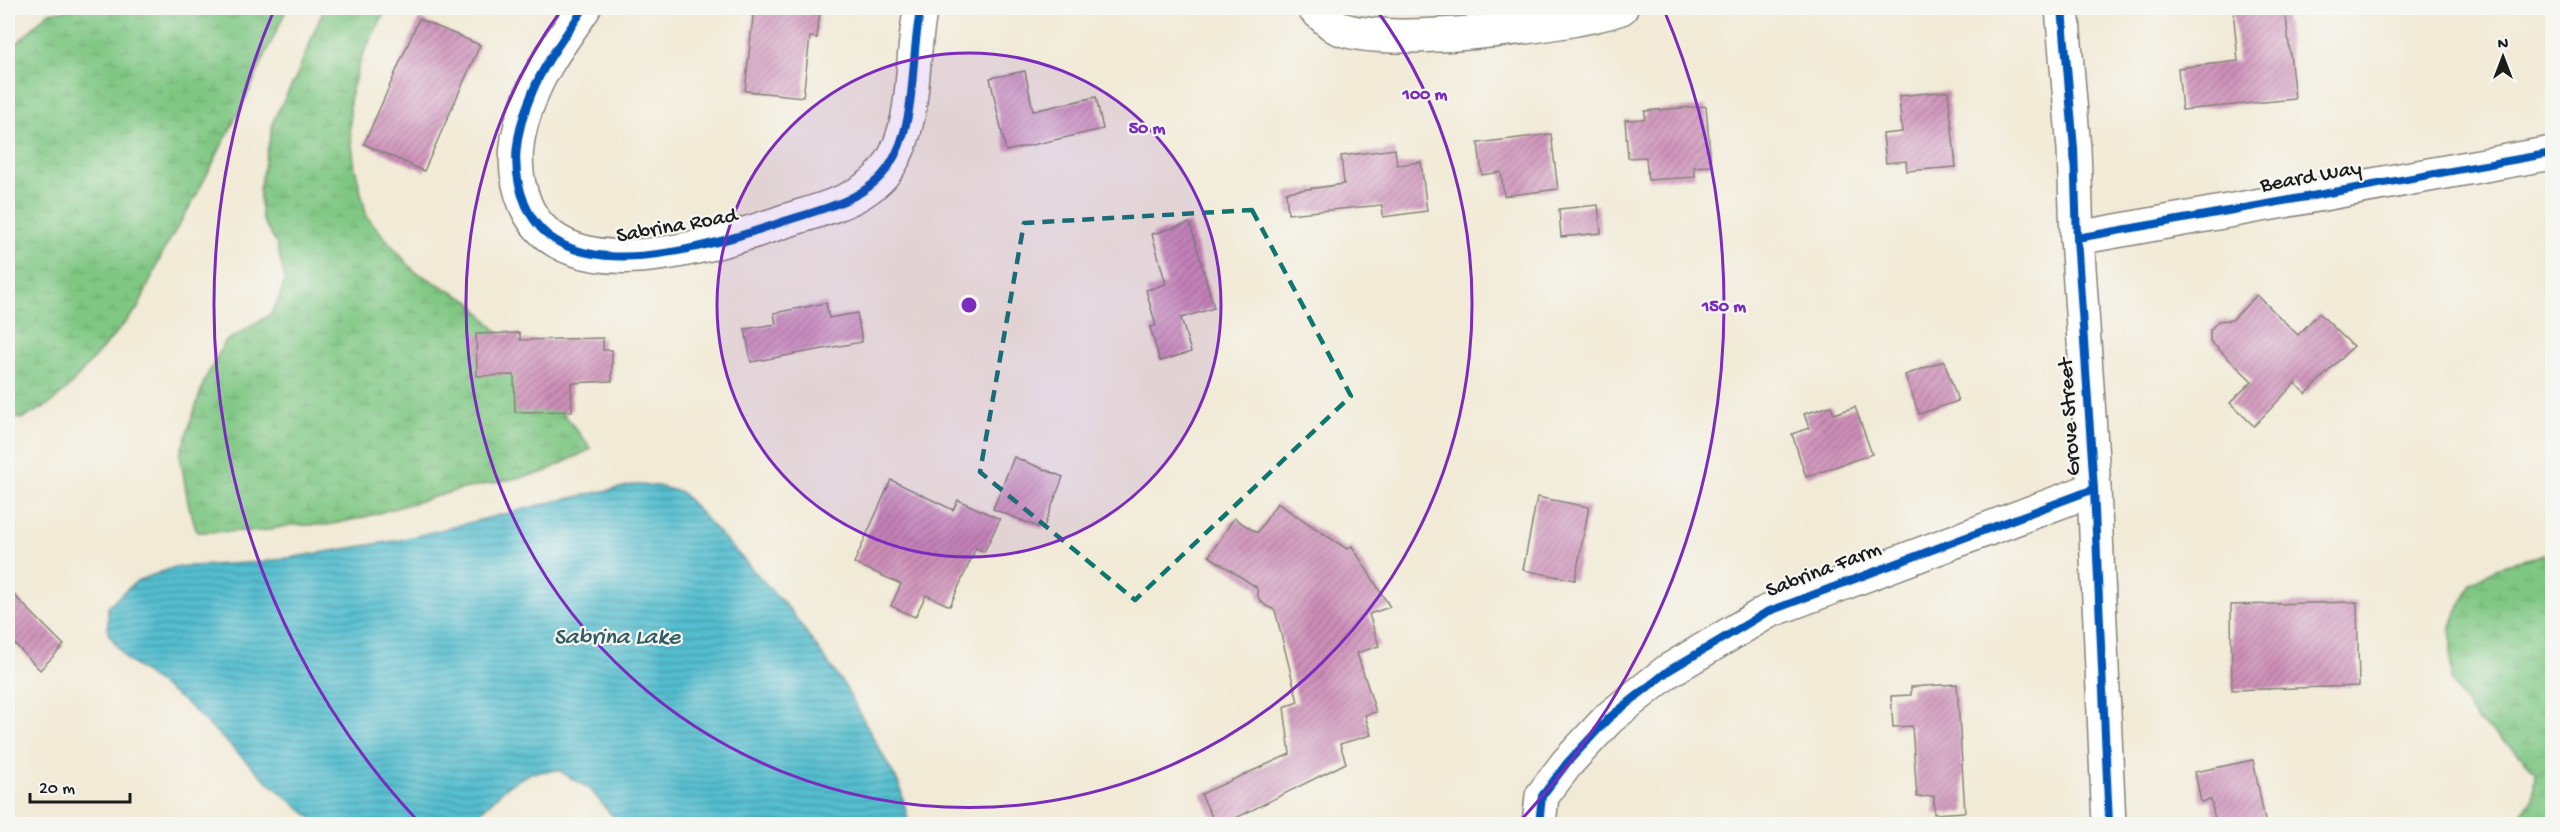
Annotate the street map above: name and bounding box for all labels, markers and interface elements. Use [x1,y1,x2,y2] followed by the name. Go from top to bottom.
[2473,27,2533,87] north arrow
[2498,36,2509,55] text: N
[1402,85,1448,106] text: 100 m
[1129,119,1166,140] text: 50 m
[2257,156,2364,200] street label: Beard Way
[614,203,742,250] street label: Sabrina Road
[959,295,979,315] centre of rings
[1701,297,1746,318] text: 150 m
[2054,355,2088,477] street label: Grove Street
[1763,537,1886,605] street label: Sabrina Farm
[554,624,682,653] water label: Sabrina Lake
[30,766,130,804] scale bar
[39,779,75,800] text: 20 m

